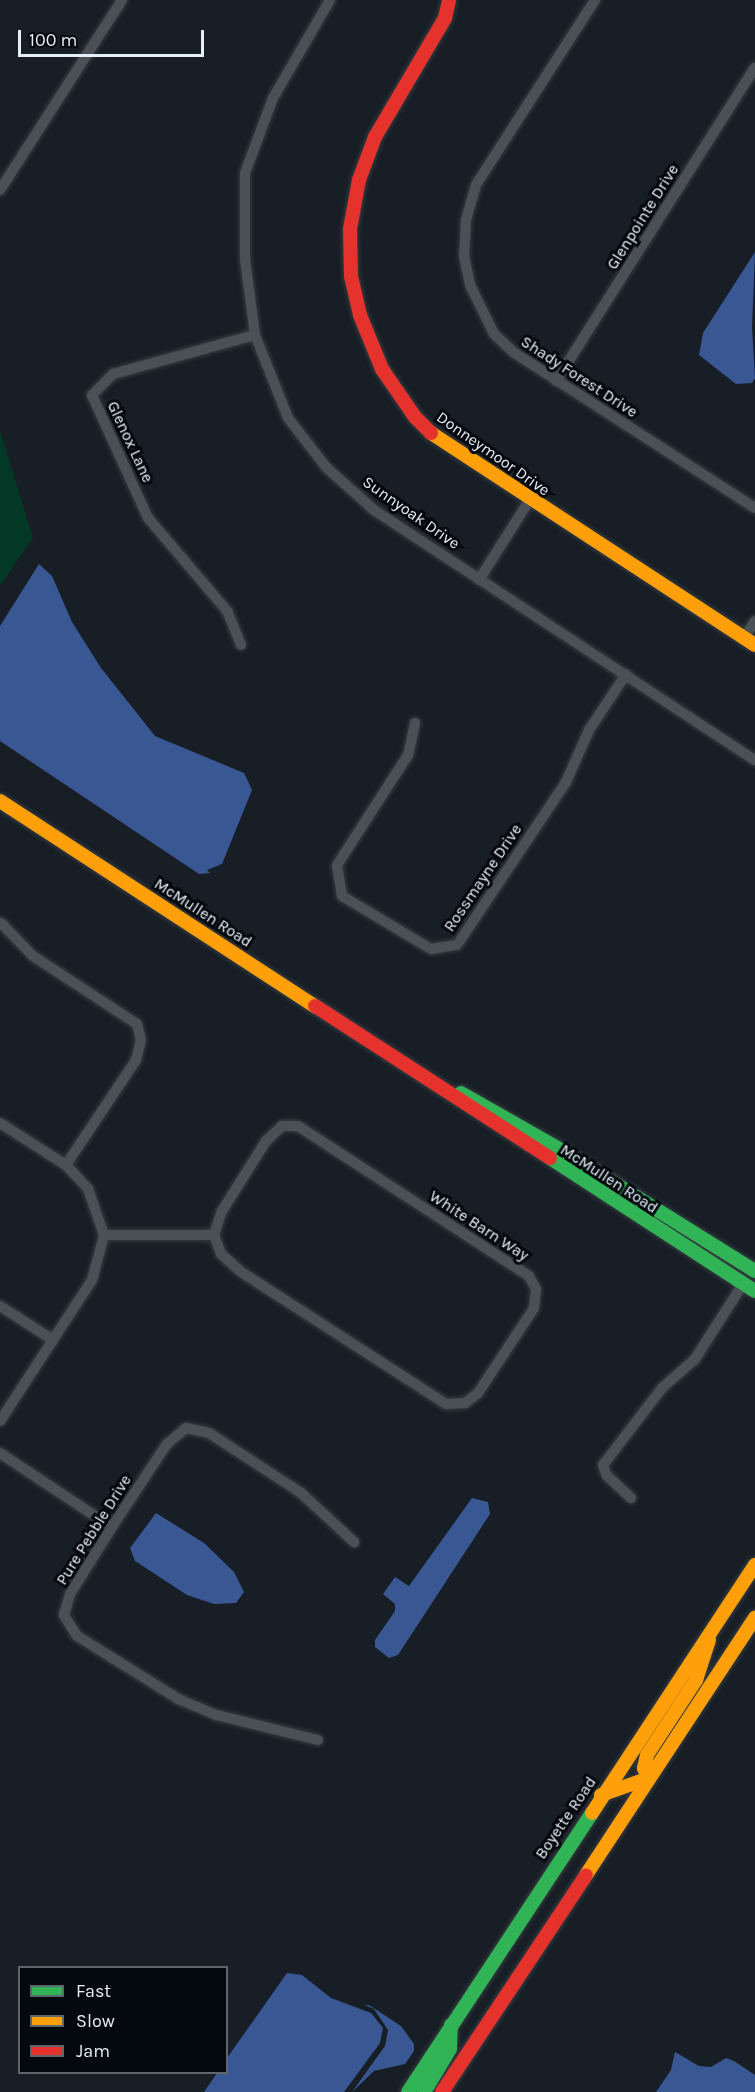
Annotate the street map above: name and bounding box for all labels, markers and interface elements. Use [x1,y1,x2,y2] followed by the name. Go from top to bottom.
[21,18,207,56] scale bar
[29,29,77,51] text: 100 m
[603,161,683,273] street label: Glenpointe Drive
[517,332,641,422] street label: Shady Forest Drive
[103,398,157,486] street label: Glenox Lane
[433,408,553,500] street label: Donneymoor Drive
[359,472,463,554] street label: Sunnyoak Drive
[440,821,526,935] street label: Rossmayne Drive
[151,874,255,952] street label: McMullen Road
[557,1140,661,1218] street label: McMullen Road
[426,1187,532,1265] street label: White Barn Way
[52,1471,136,1589] street label: Pure Pebble Drive
[531,1773,601,1863] street label: Boyette Road
[18,1966,228,2074] legend
[76,1980,111,2002] text: Fast
[76,2010,115,2032] text: Slow
[76,2040,110,2062] text: Jam

